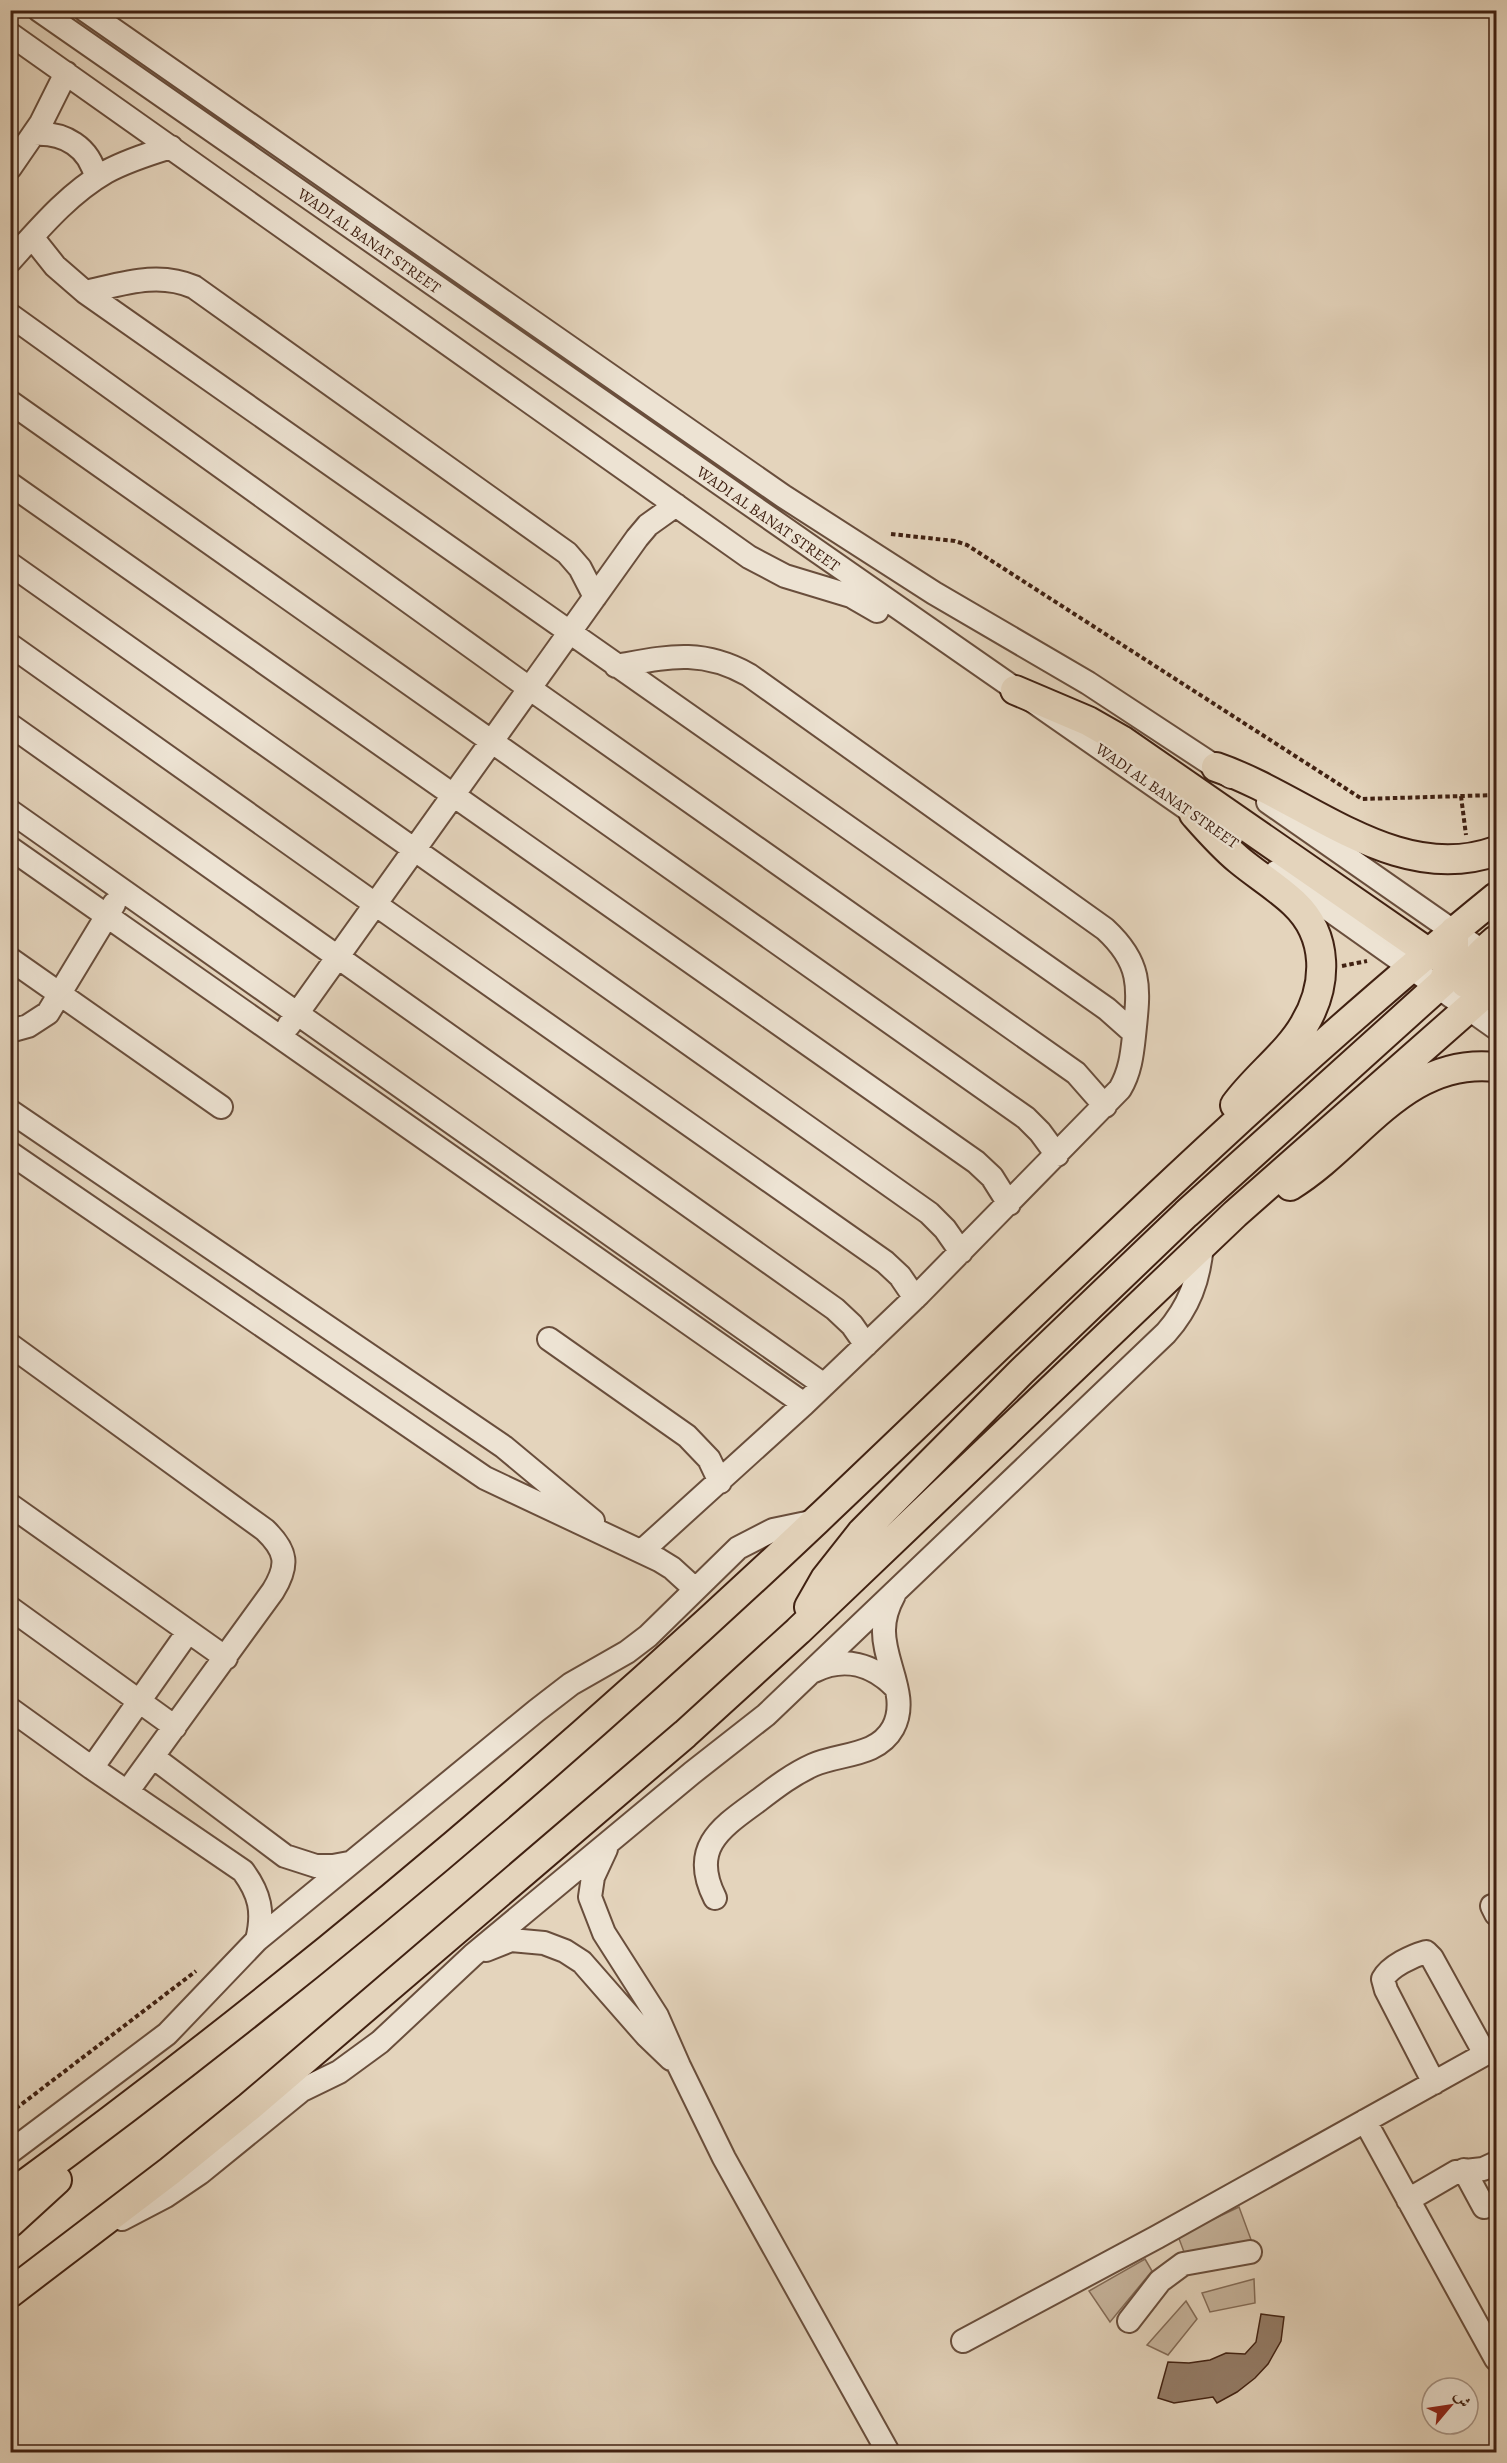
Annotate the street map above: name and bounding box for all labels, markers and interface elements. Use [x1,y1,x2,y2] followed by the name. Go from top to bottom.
[292,183,445,299] street label: WADI AL BANAT STREET
[691,461,844,577] street label: WADI AL BANAT STREET
[1090,738,1243,854] street label: WADI AL BANAT STREET
[1420,2376,1480,2436] north arrow
[1449,2387,1476,2411] text: ش

